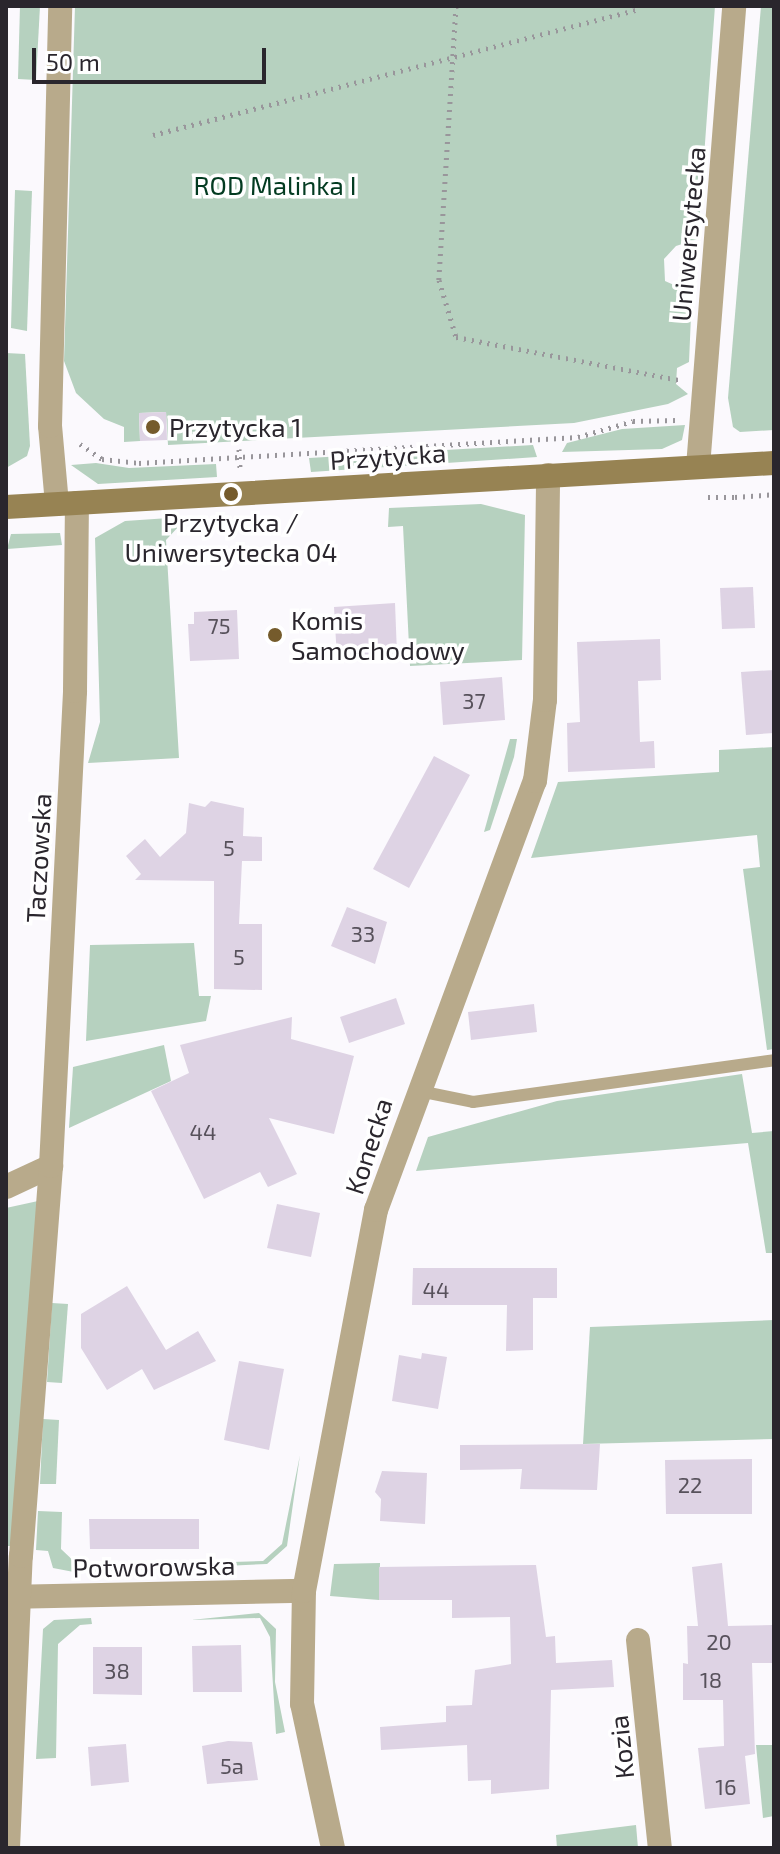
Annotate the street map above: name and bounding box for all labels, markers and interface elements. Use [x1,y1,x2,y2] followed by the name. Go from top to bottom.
[36,32,270,82] scale bar
[46,47,100,76] text: 50 m
[665,145,711,323] street label: Uniwersytecka
[194,169,356,201] park label: ROD Malinka I
[169,411,302,443] place label: Przytycka 1
[144,418,162,436] marker: Przytycka 1
[329,436,447,476] street label: Przytycka
[222,485,240,503] marker: Przytycka / Uniwersytecka 04
[124,506,338,568] place label: Przytycka / Uniwersytecka 04
[291,604,465,666] place label: Komis Samochodowy
[207,613,231,639] house number: 75
[266,626,284,644] marker: Komis Samochodowy
[462,688,486,714] house number: 37
[19,792,57,924] street label: Taczowska
[223,835,235,861] house number: 5
[351,921,375,947] house number: 33
[233,944,245,970] house number: 5
[338,1094,398,1198] street label: Konecka
[189,1119,217,1145] house number: 44
[422,1277,450,1303] house number: 44
[678,1472,702,1498] house number: 22
[72,1549,236,1583] street label: Potworowska
[706,1629,732,1655] house number: 20
[104,1658,130,1684] house number: 38
[700,1667,722,1693] house number: 18
[602,1714,640,1780] street label: Kozia
[220,1753,244,1779] house number: 5a
[715,1774,737,1800] house number: 16

